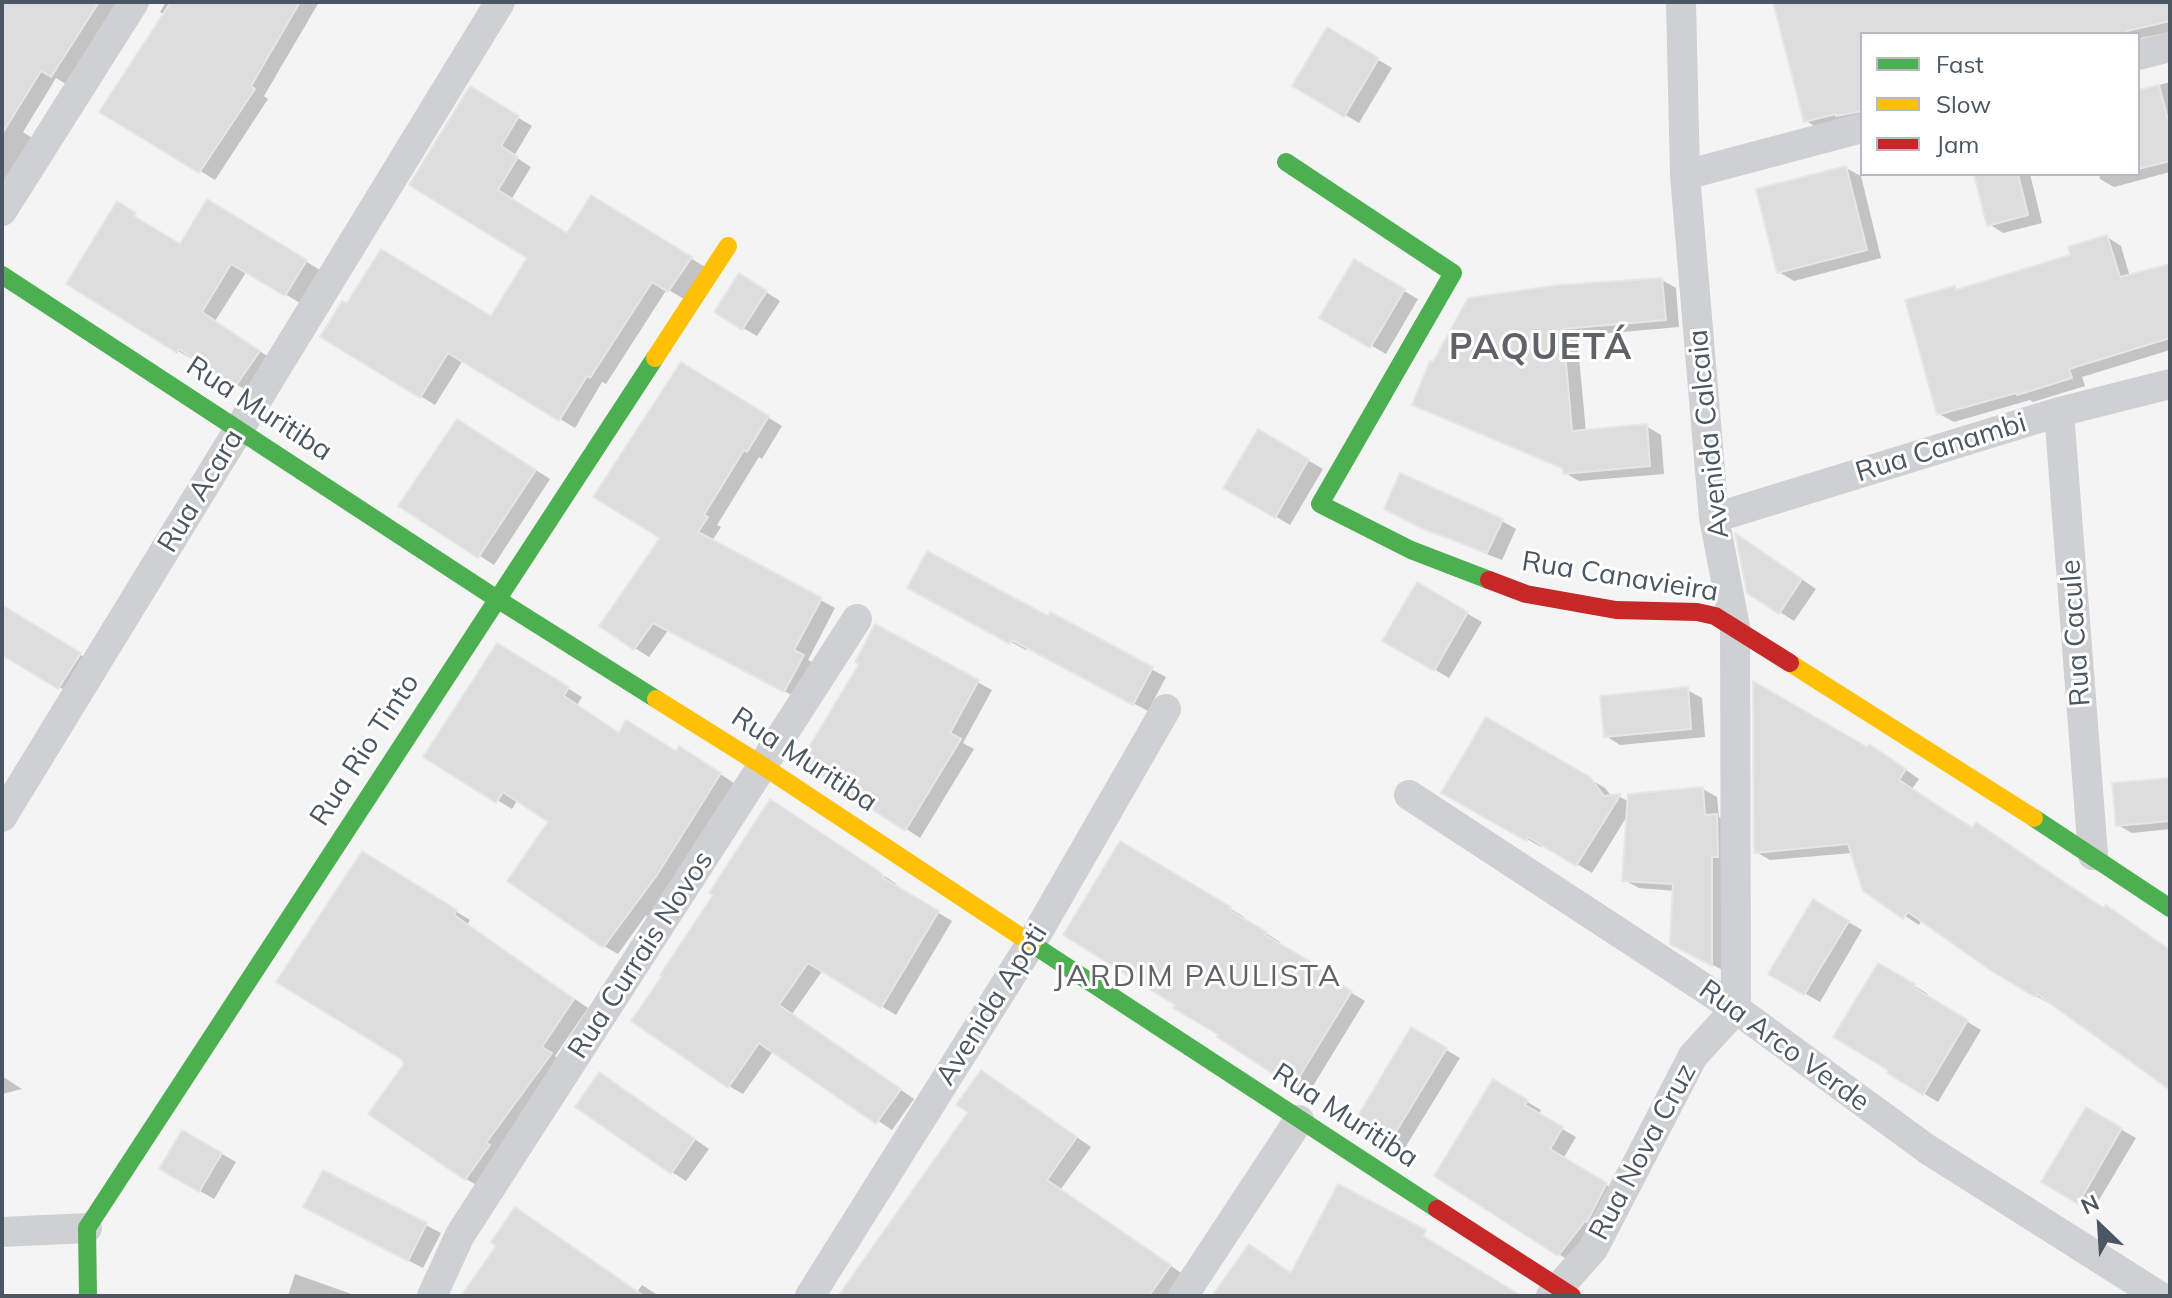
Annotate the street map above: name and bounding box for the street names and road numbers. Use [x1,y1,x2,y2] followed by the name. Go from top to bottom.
[1681,328,1737,540] street label: Avenida Calcaia
[180,350,338,468] street label: Rua Muritiba
[1852,406,2030,490] street label: Rua Canambi
[151,423,251,559] street label: Rua Acara
[1519,545,1721,609] street label: Rua Canavieira
[2054,558,2098,708] street label: Rua Cacule
[303,668,427,832] street label: Rua Rio Tinto
[725,701,883,819] street label: Rua Muritiba
[561,845,721,1065] street label: Rua Currais Novos
[929,918,1055,1092] street label: Avenida Apoti
[1692,973,1876,1119] street label: Rua Arco Verde
[1266,1057,1424,1175] street label: Rua Muritiba
[1582,1058,1704,1246] street label: Rua Nova Cruz

